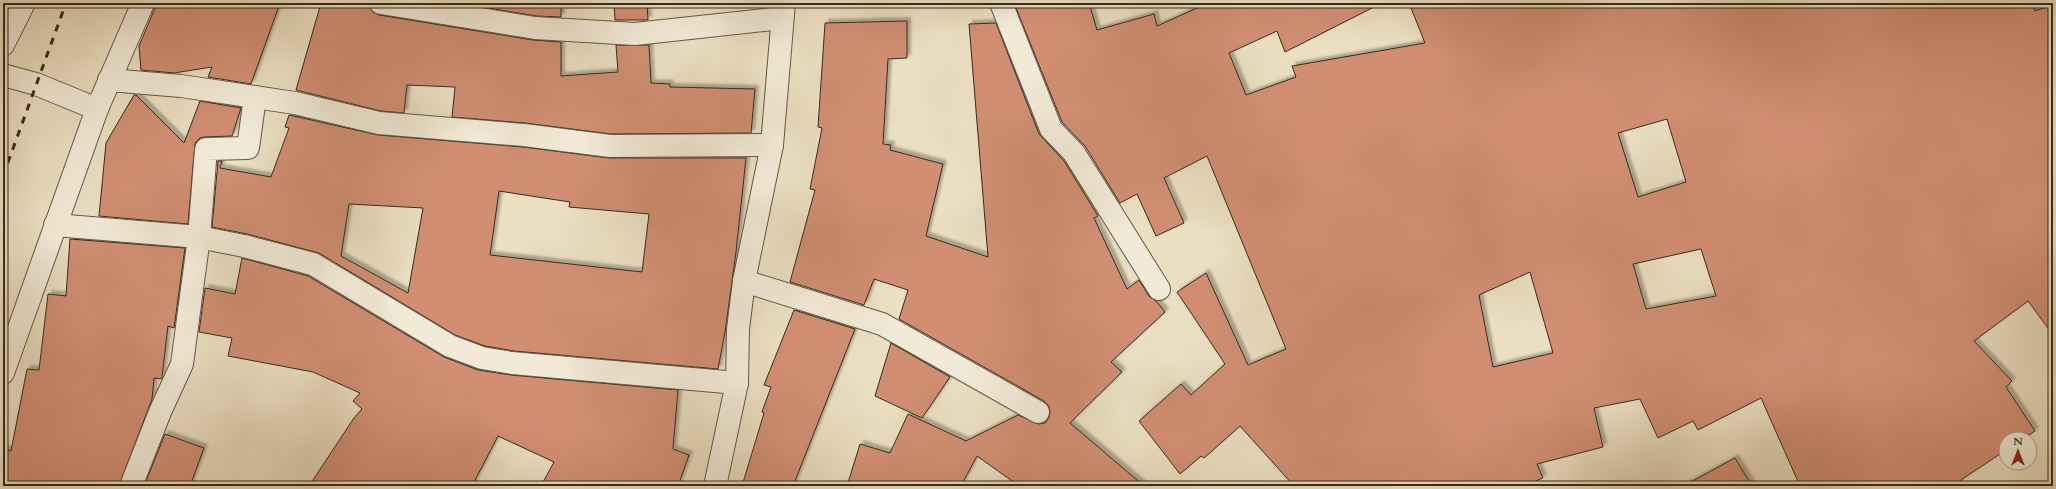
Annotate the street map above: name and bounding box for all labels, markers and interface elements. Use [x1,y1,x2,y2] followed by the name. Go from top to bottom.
[1998,431,2038,471] north arrow
[2013,434,2023,449] text: N

